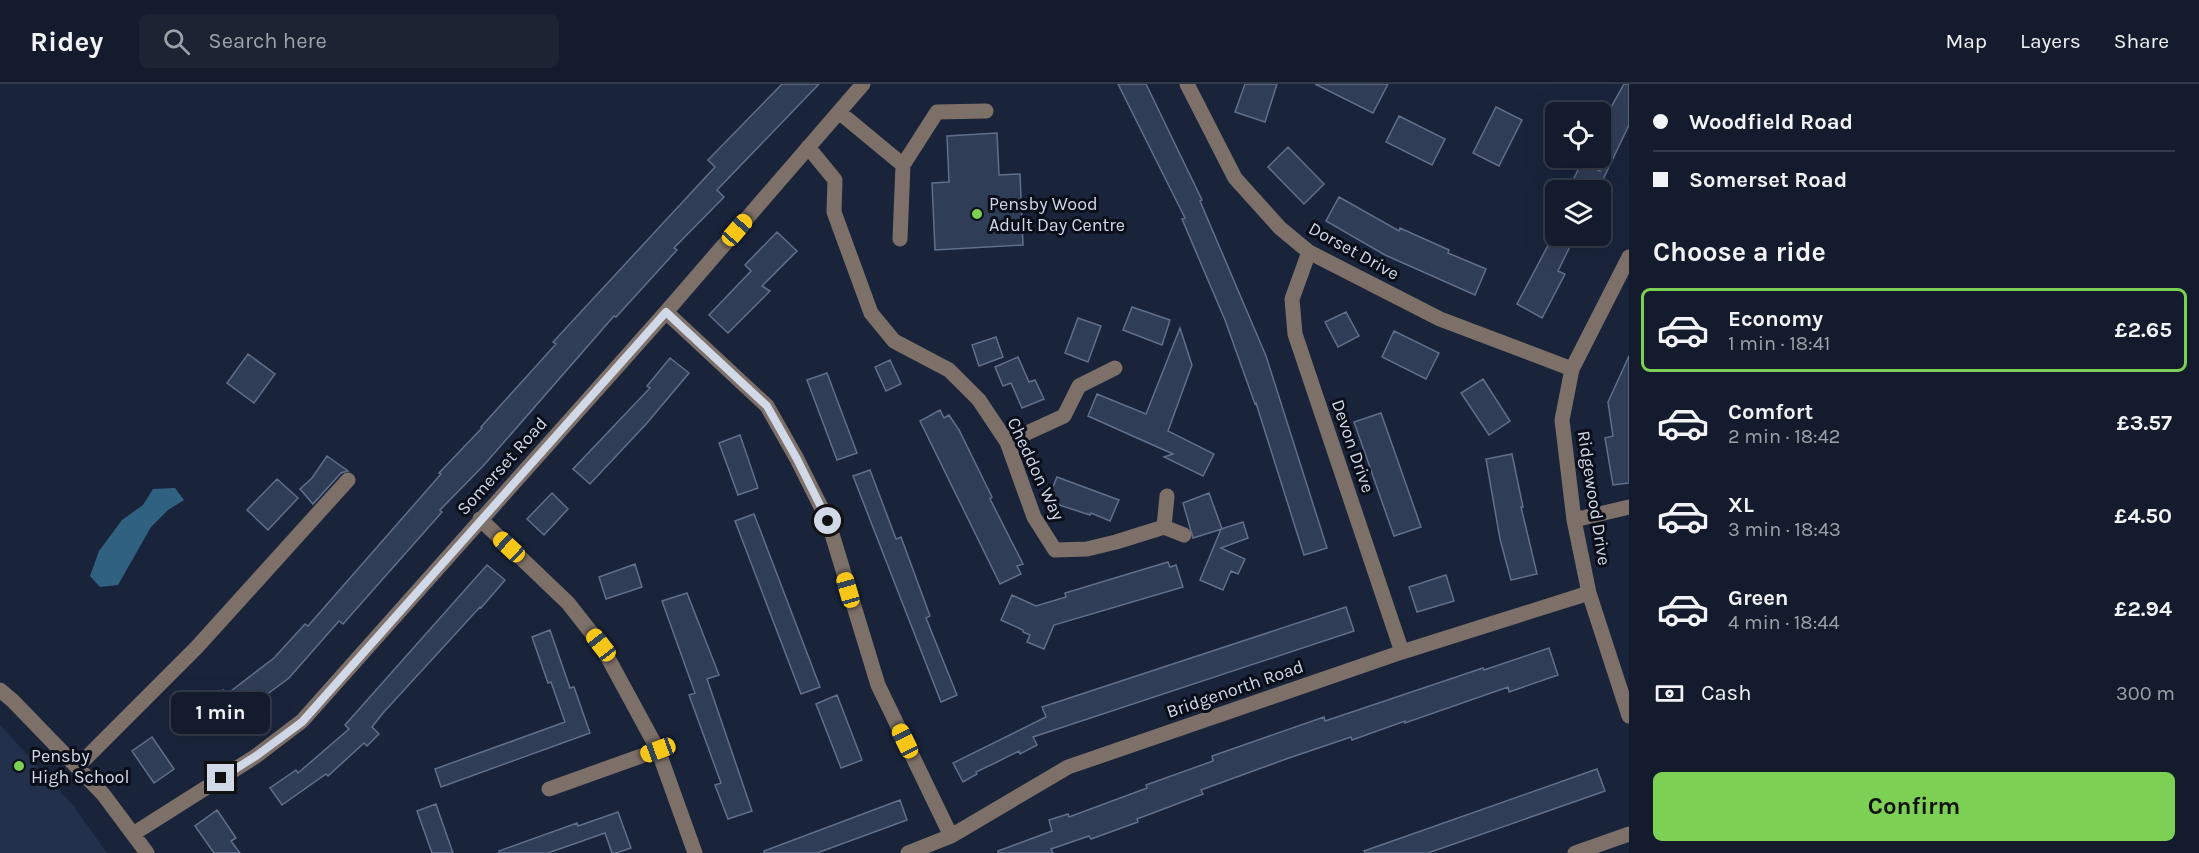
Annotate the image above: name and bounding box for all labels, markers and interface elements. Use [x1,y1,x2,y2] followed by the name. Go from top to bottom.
[139,14,559,68] search box
[30,25,103,58] text: Ridey
[160,25,193,58] icon: search
[208,28,327,54] text: Search here
[1945,29,1987,53] text: Map
[2020,29,2081,53] text: Layers
[2114,29,2169,53] text: Share
[1545,102,1611,246] map controls
[1545,102,1611,168] button: locate
[1689,109,1853,135] text: Woodfield Road
[1689,167,1847,193] text: Somerset Road
[1545,180,1611,246] button: layers
[989,193,1125,236] place label: Pensby Wood Adult Day Centre
[970,207,984,221] marker: Pensby Wood Adult Day Centre
[718,211,756,249] car
[1305,217,1403,285] street label: Dorset Drive
[1653,236,1826,268] text: Choose a ride
[1656,303,1710,357] icon: car
[1728,306,1823,332] text: Economy
[2115,317,2172,343] text: £2.65
[1728,332,1830,355] text: 1 min · 18:41
[1327,396,1379,496] street label: Devon Drive
[1656,396,1710,450] icon: car
[1728,399,1813,425] text: Comfort
[2117,410,2172,436] text: £3.57
[452,412,552,520] street label: Somerset Road
[1003,414,1070,525] street label: Cheddon Way
[1728,425,1840,448] text: 2 min · 18:42
[1572,429,1616,567] street label: Ridgewood Drive
[1656,489,1710,543] icon: car
[1728,492,1754,518] text: XL
[2114,503,2172,529] text: £4.50
[814,507,841,534] route start
[1728,518,1841,541] text: 3 min · 18:43
[490,528,528,566] car
[834,570,862,610] car
[1656,582,1710,636] icon: car
[1728,585,1789,611] text: Green
[2114,596,2172,622] text: £2.94
[1728,611,1840,634] text: 4 min · 18:44
[583,625,619,665] car
[1163,655,1307,723] street label: Bridgenorth Road
[1653,677,1686,710] icon: cash
[1701,680,1751,706] text: Cash
[2116,682,2175,705] text: 300 m
[172,691,270,733] callout: 1 min
[195,701,246,724] text: 1 min
[889,721,921,761] car
[638,735,678,765] car
[31,745,129,788] place label: Pensby High School
[12,759,26,773] marker: Pensby High School
[207,764,234,791] route end
[1653,772,2175,841] button: Confirm

